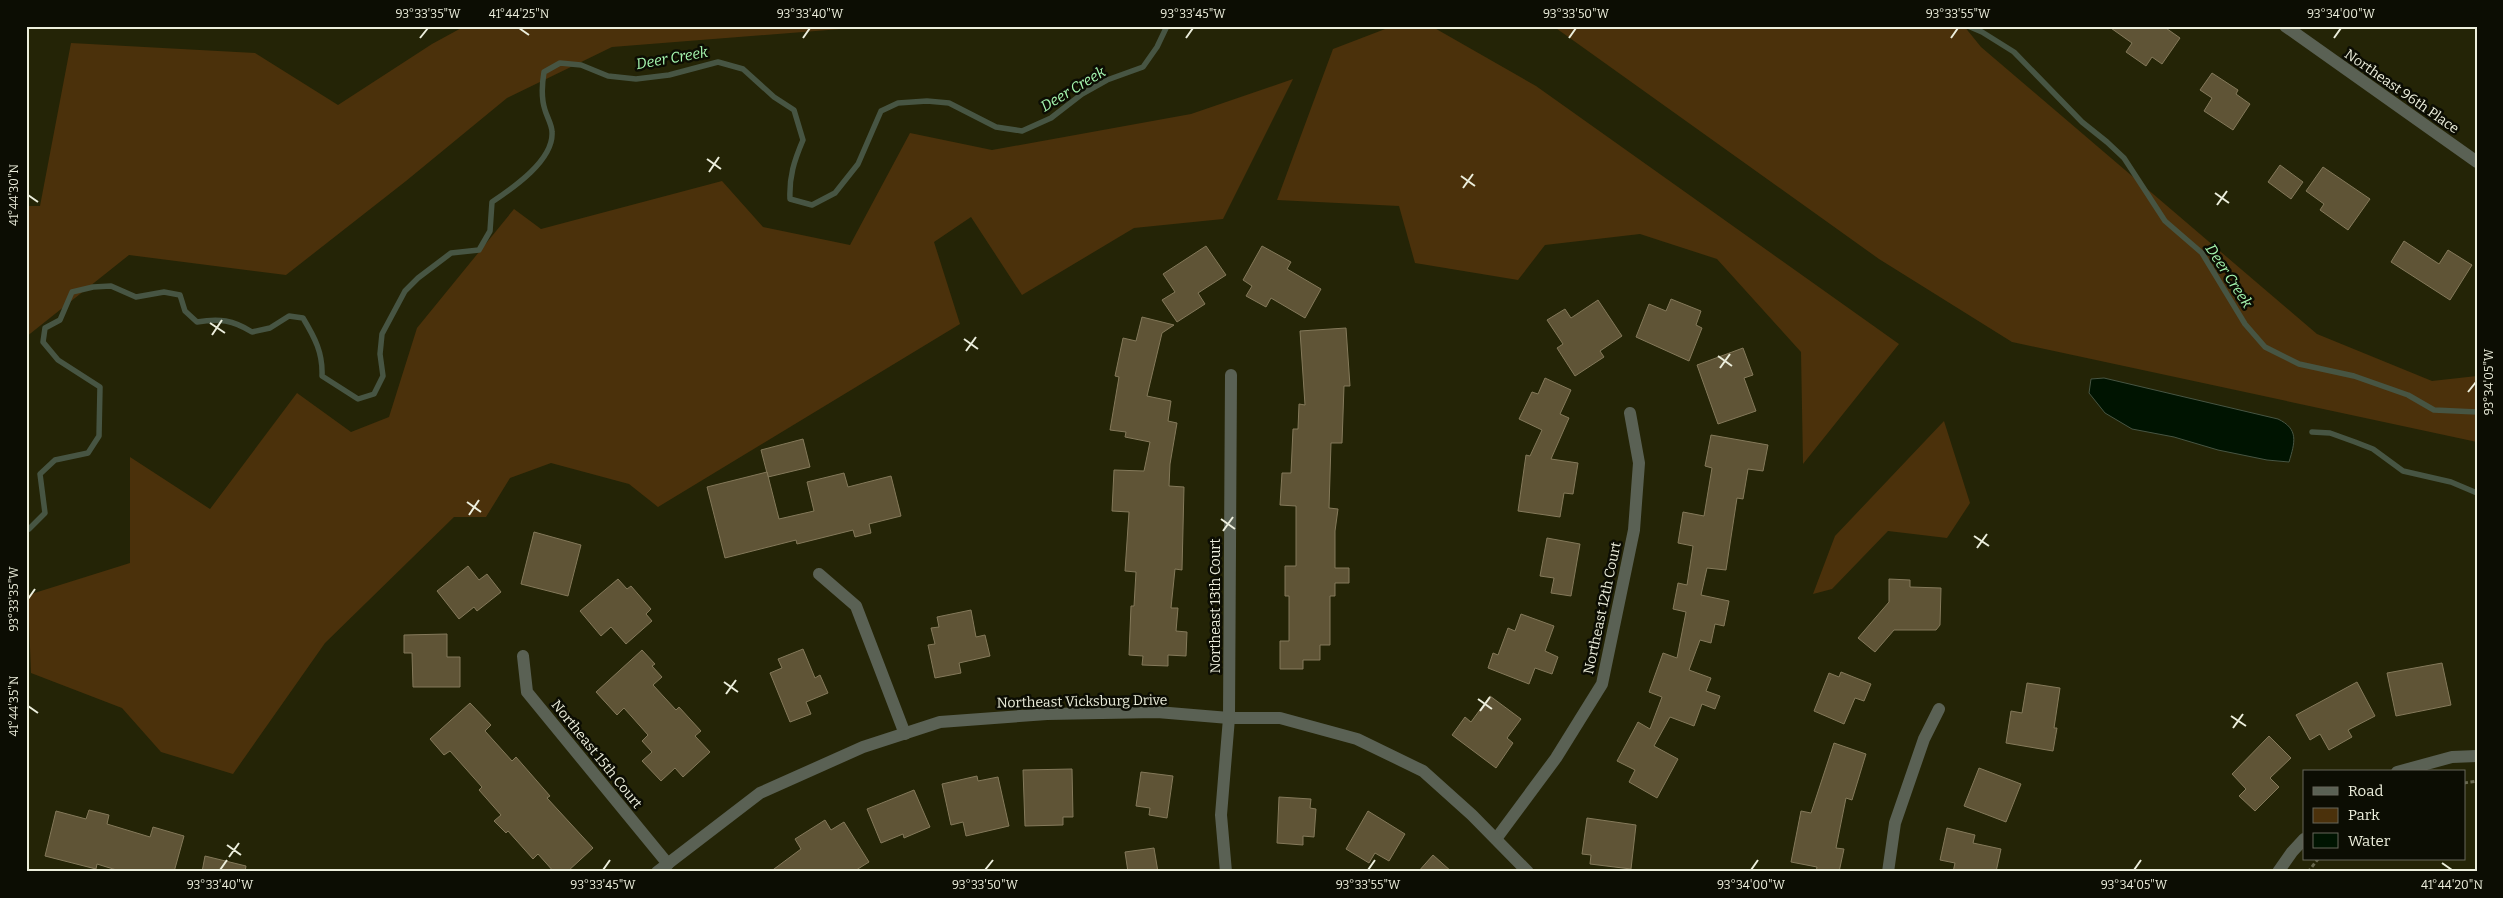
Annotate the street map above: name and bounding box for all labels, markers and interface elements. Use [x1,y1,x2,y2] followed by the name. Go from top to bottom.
[395,7,461,21] text: 93°33'35"W
[489,7,550,21] text: 41°44'25"N
[777,7,844,21] text: 93°33'40"W
[1160,7,1226,21] text: 93°33'45"W
[1543,7,1610,21] text: 93°33'50"W
[1926,7,1991,21] text: 93°33'55"W
[2307,7,2376,21] text: 93°34'00"W
[635,43,710,73] water label: Deer Creek
[2341,46,2462,137] street label: Northeast 96th Place
[1037,62,1109,115] water label: Deer Creek
[7,163,21,226] text: 41°44'30"N
[2202,241,2257,312] water label: Deer Creek
[2482,348,2496,415] text: 93°34'05"W
[1207,538,1224,674] street label: Northeast 13th Court
[1580,540,1625,676] street label: Northeast 12th Court
[7,566,21,632] text: 93°33'35"W
[7,675,21,736] text: 41°44'35"N
[996,692,1168,711] street label: Northeast Vicksburg Drive
[548,697,646,812] street label: Northeast 15th Court
[2303,770,2466,860] legend
[2348,782,2383,800] text: Road
[2348,806,2380,824] text: Park
[2348,832,2391,850] text: Water
[187,878,254,892] text: 93°33'40"W
[570,878,636,892] text: 93°33'45"W
[952,878,1019,892] text: 93°33'50"W
[1336,878,1401,892] text: 93°33'55"W
[1717,878,1786,892] text: 93°34'00"W
[2101,878,2168,892] text: 93°34'05"W
[2421,878,2483,892] text: 41°44'20"N

